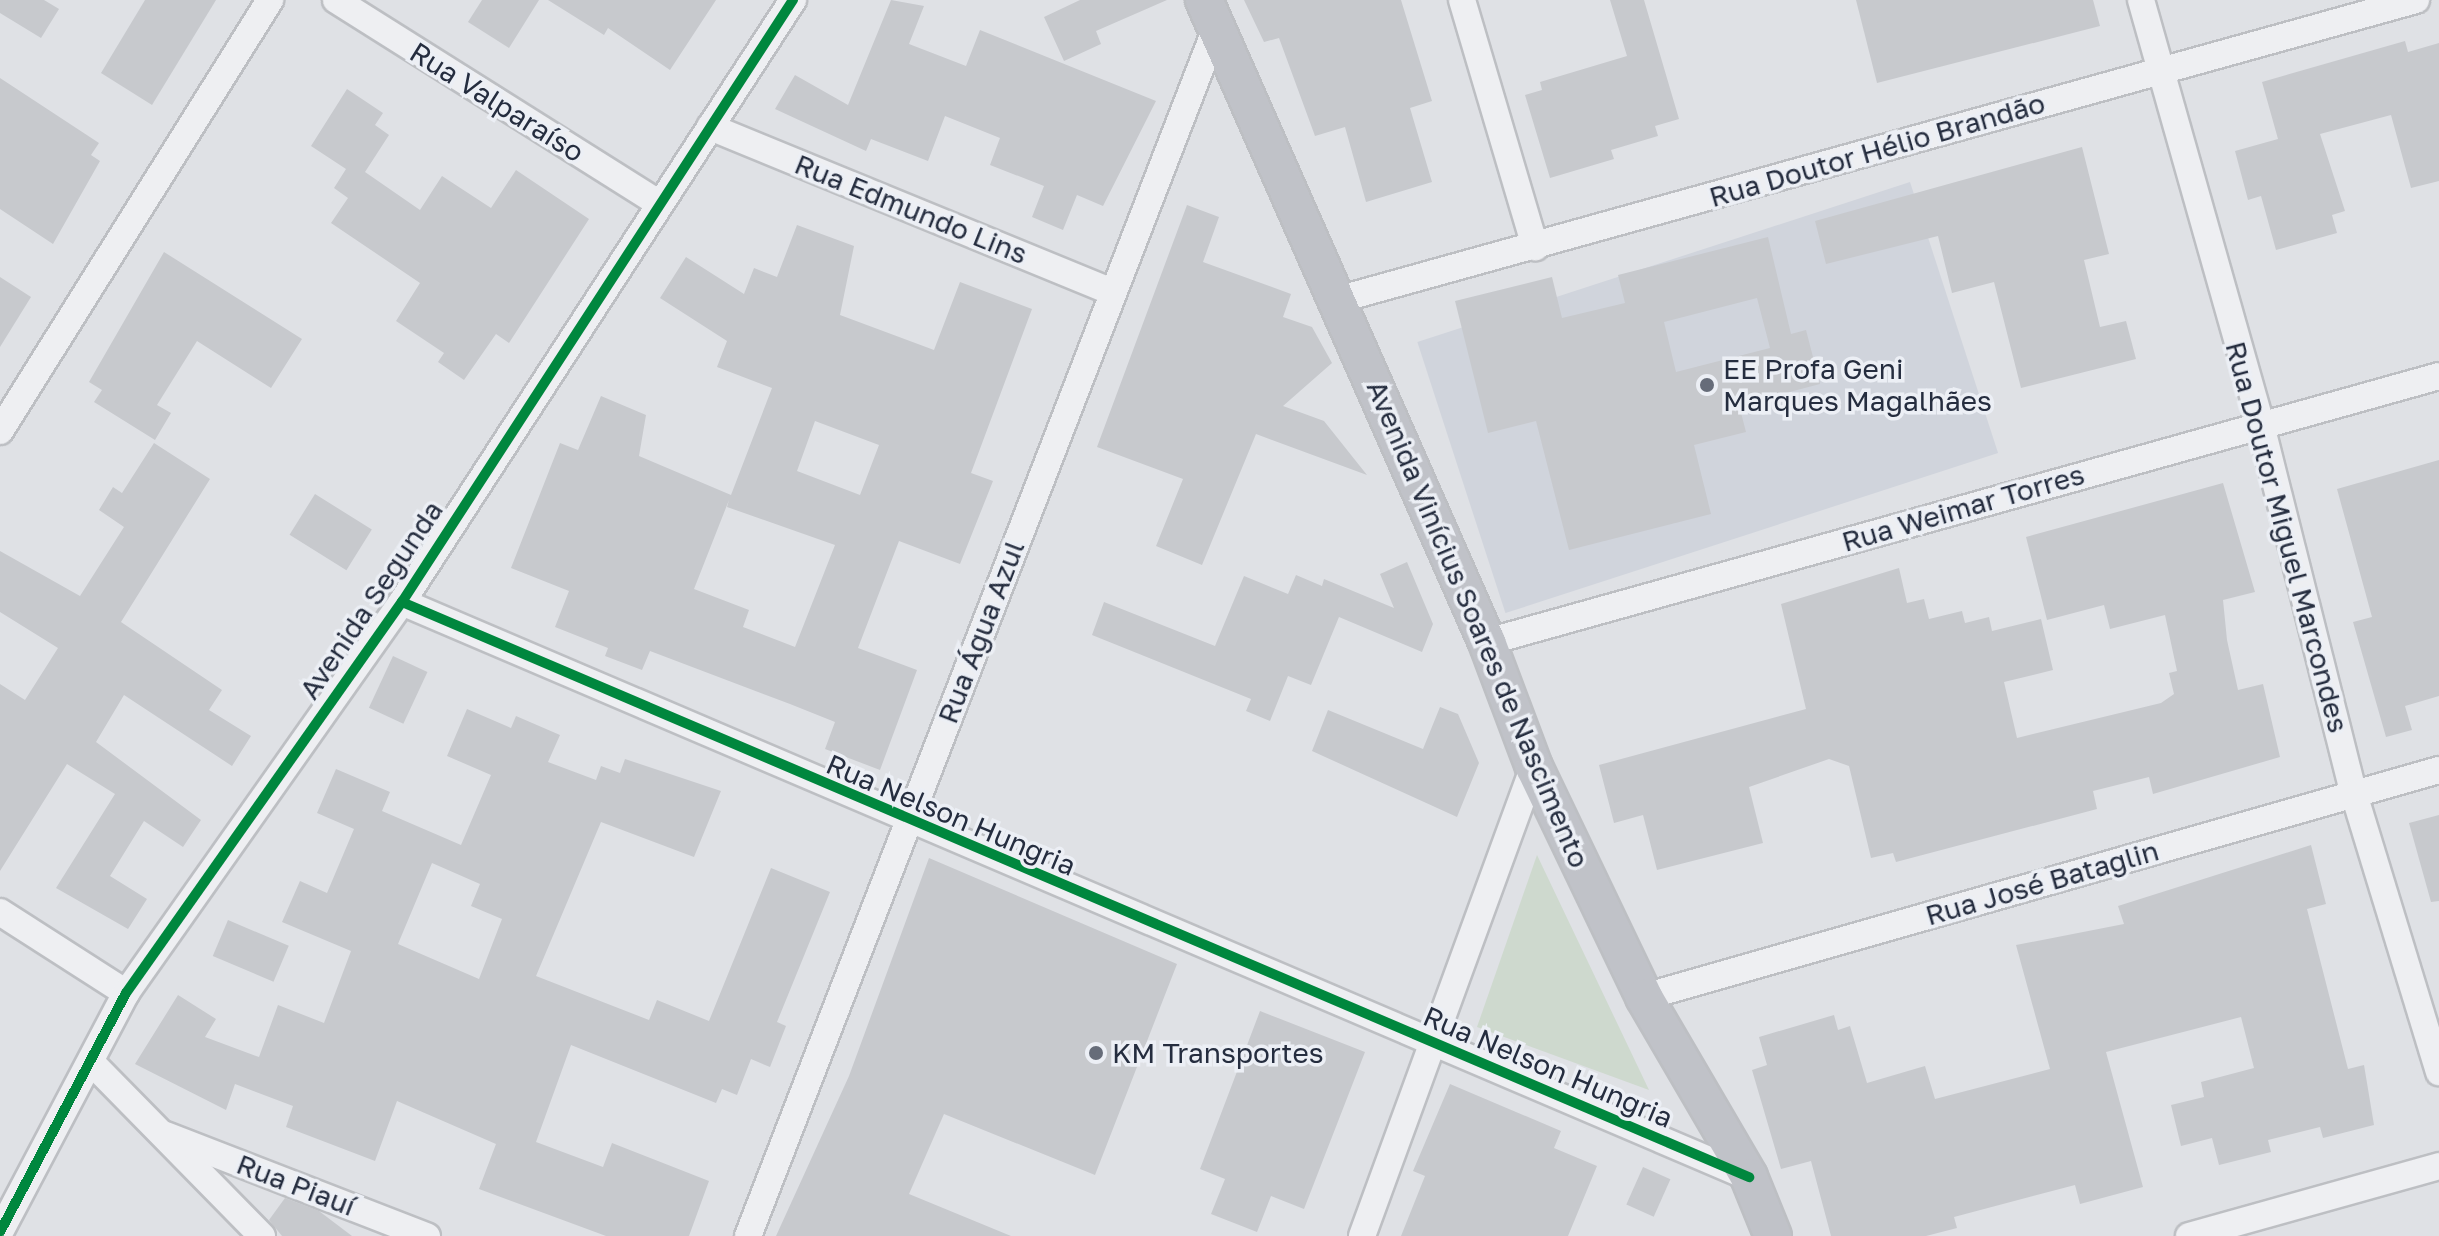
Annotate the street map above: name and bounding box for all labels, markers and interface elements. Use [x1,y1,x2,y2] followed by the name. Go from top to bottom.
[404,35,590,169] street label: Rua Valparaíso
[1705,86,2049,214] street label: Rua Doutor Hélio Brandão
[790,147,1032,271] street label: Rua Edmundo Lins
[2219,338,2355,736] street label: Rua Doutor Miguel Marcondes
[1723,352,1992,418] place label: EE Profª Geni Marques Magalhães
[1360,375,1596,873] street label: Avenida Vinícius Soares de Nascimento
[1698,376,1716,394] marker: EE Profª Geni Marques Magalhães
[1838,457,2088,559] street label: Rua Weimar Torres
[292,495,450,705] street label: Avenida Segunda
[931,536,1031,728] street label: Rua Água Azul
[821,747,1081,883] street label: Rua Nelson Hungria
[1922,834,2162,932] street label: Rua José Bataglin
[1418,999,1678,1135] street label: Rua Nelson Hungria
[1112,1036,1324,1070] place label: KM Transportes
[1087,1044,1105,1062] marker: KM Transportes
[232,1147,360,1223] street label: Rua Piauí

